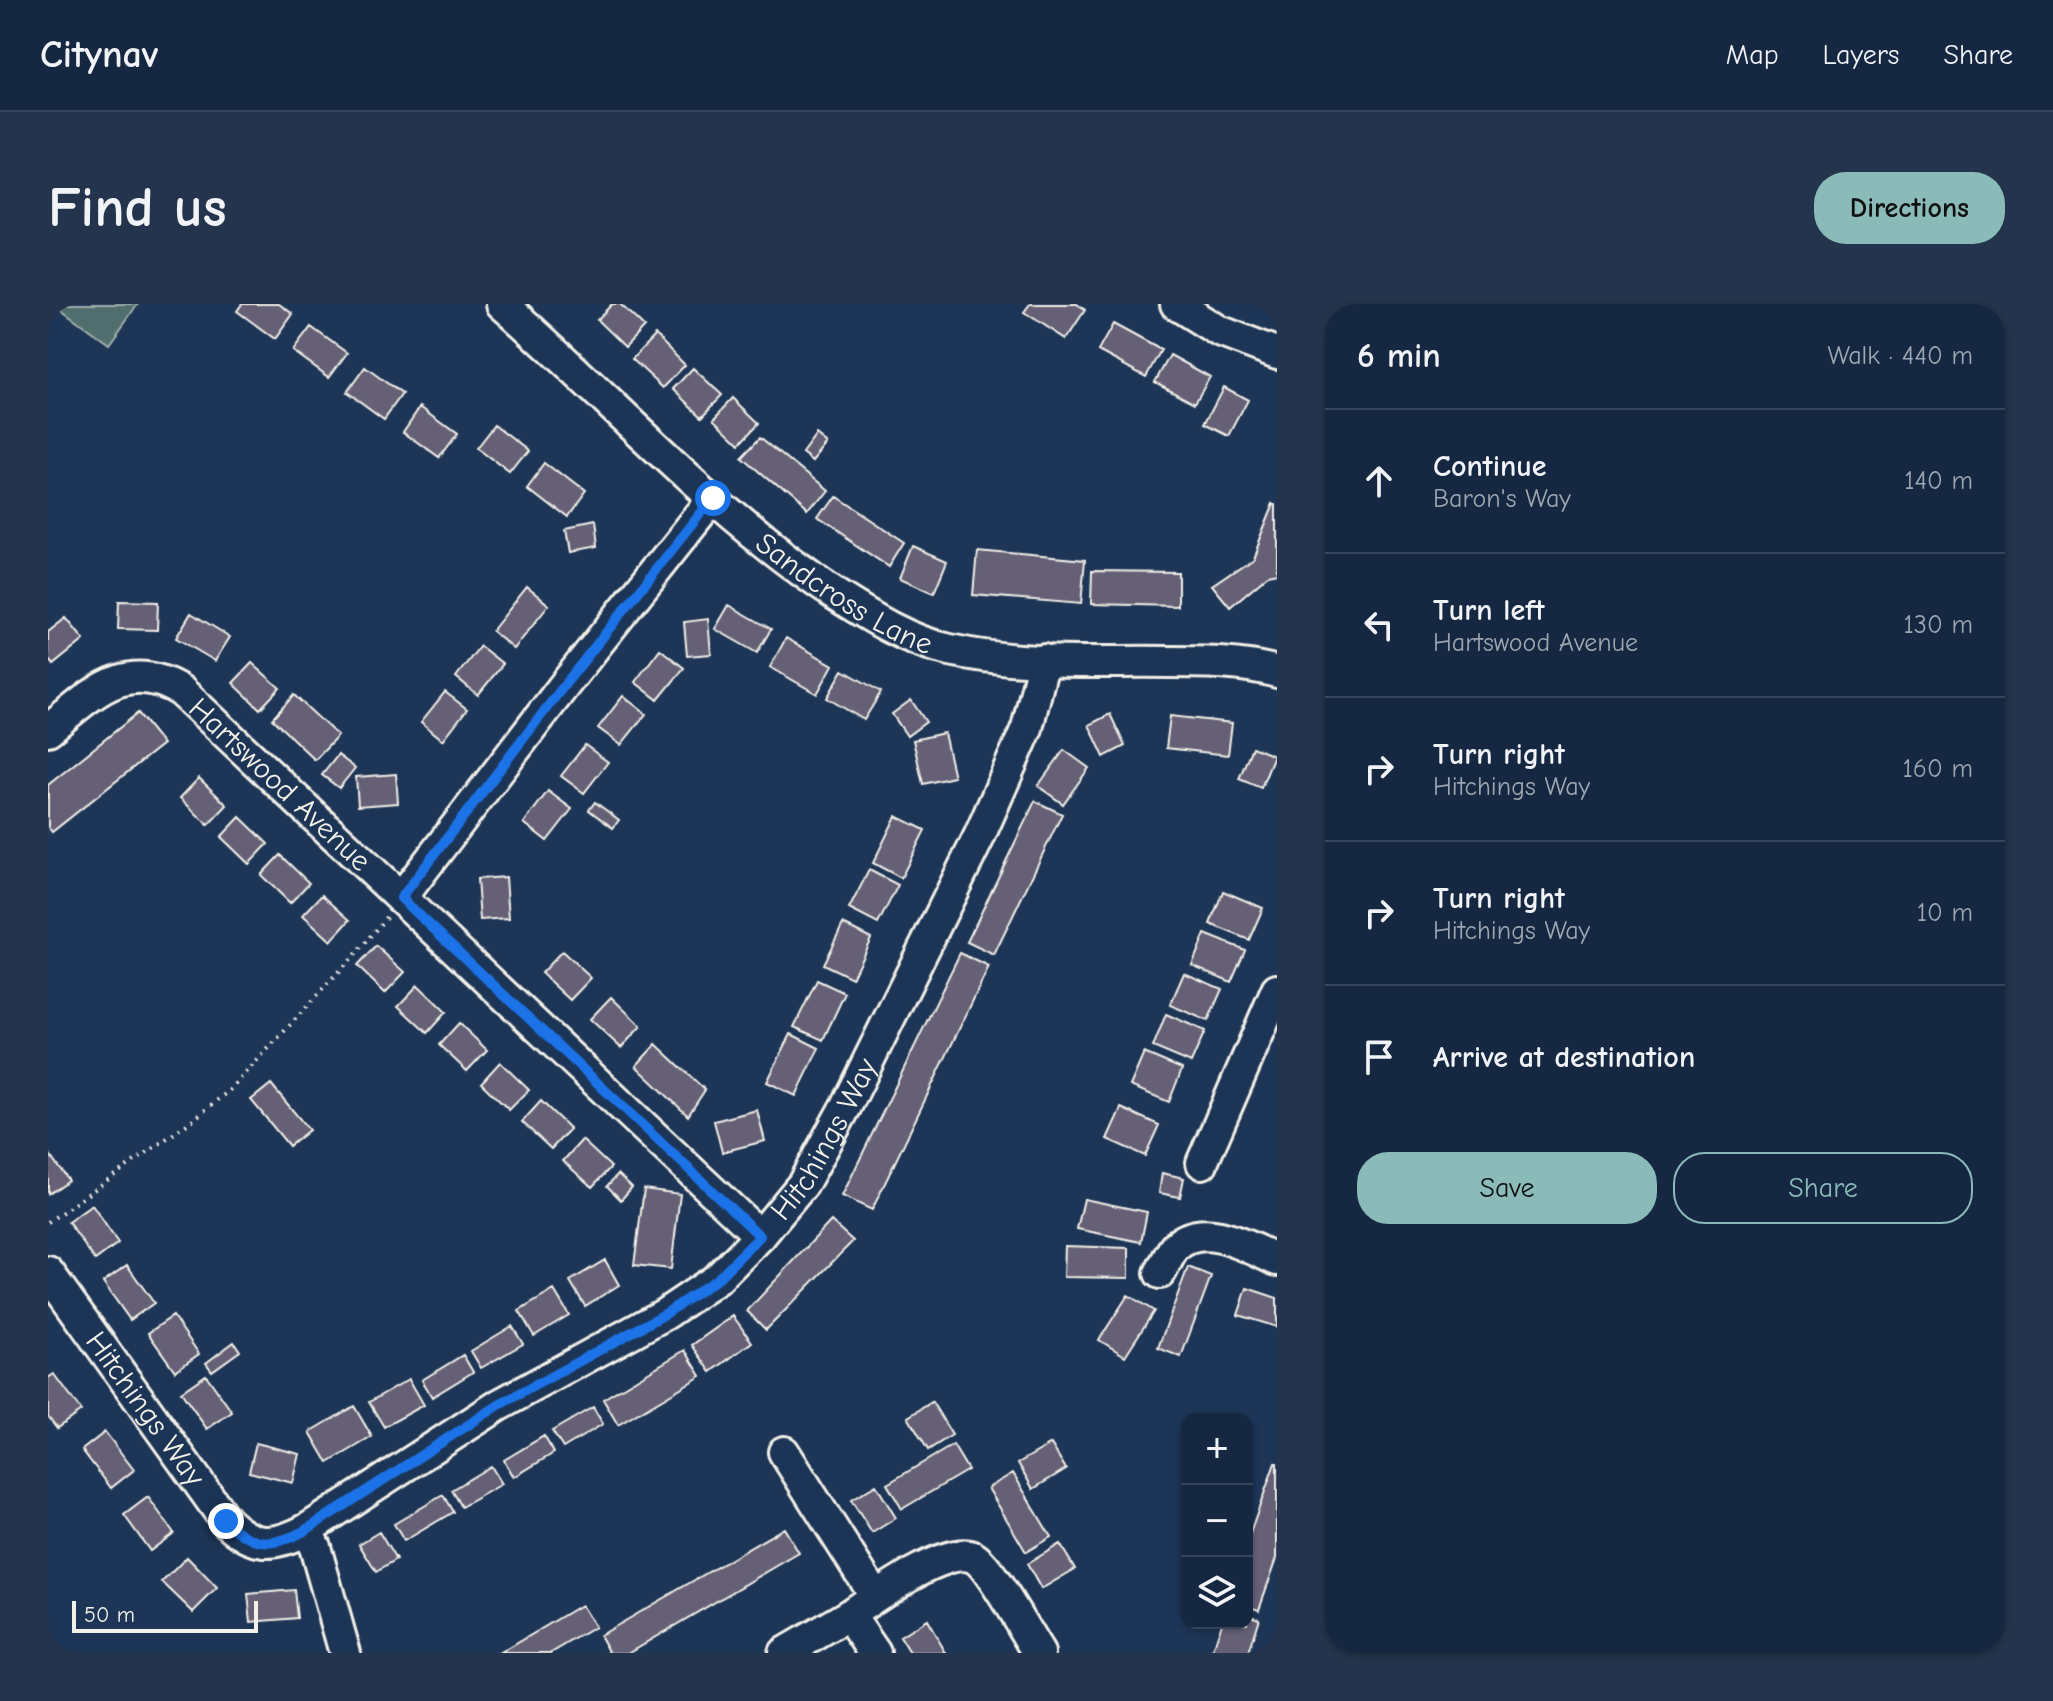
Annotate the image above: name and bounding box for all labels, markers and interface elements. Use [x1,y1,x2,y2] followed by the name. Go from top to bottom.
[40,33,158,77] text: Citynav
[1726,39,1779,71] text: Map
[1823,39,1899,71] text: Layers
[1943,39,2013,71] text: Share
[1814,172,2005,244] button: Directions
[48,176,227,240] text: Find us
[1357,336,1441,376] text: 6 min
[1827,341,1973,371] text: Walk · 440 m
[1433,449,1547,484] text: Continue
[1357,459,1401,503] icon: ahead
[1904,466,1973,496] text: 140 m
[695,480,731,516] route start
[1433,484,1571,514] text: Baron's Way
[748,526,937,662] street label: Sandcross Lane
[1433,593,1545,628] text: Turn left
[1357,603,1401,647] icon: left
[1904,610,1973,640] text: 130 m
[1433,628,1638,658] text: Hartswood Avenue
[182,691,378,879] street label: Hartswood Avenue
[1433,737,1565,772] text: Turn right
[1357,747,1401,791] icon: right
[1903,754,1973,784] text: 160 m
[1433,772,1590,802] text: Hitchings Way
[1433,881,1565,916] text: Turn right
[1357,891,1401,935] icon: right
[1917,898,1973,928] text: 10 m
[1433,916,1590,946] text: Hitchings Way
[1357,1035,1401,1079] icon: arrive
[1433,1040,1695,1075] text: Arrive at destination
[763,1052,885,1227] street label: Hitchings Way
[1357,1152,1657,1224] button: Save
[1673,1152,1973,1224] button: Share
[78,1325,213,1493] street label: Hitchings Way
[1181,1413,1253,1629] map controls
[1181,1413,1253,1485] button: +
[1181,1485,1253,1557] button: −
[208,1503,244,1539] route end
[1181,1557,1253,1629] button: layers
[72,1597,258,1633] scale bar
[84,1602,135,1628] text: 50 m

